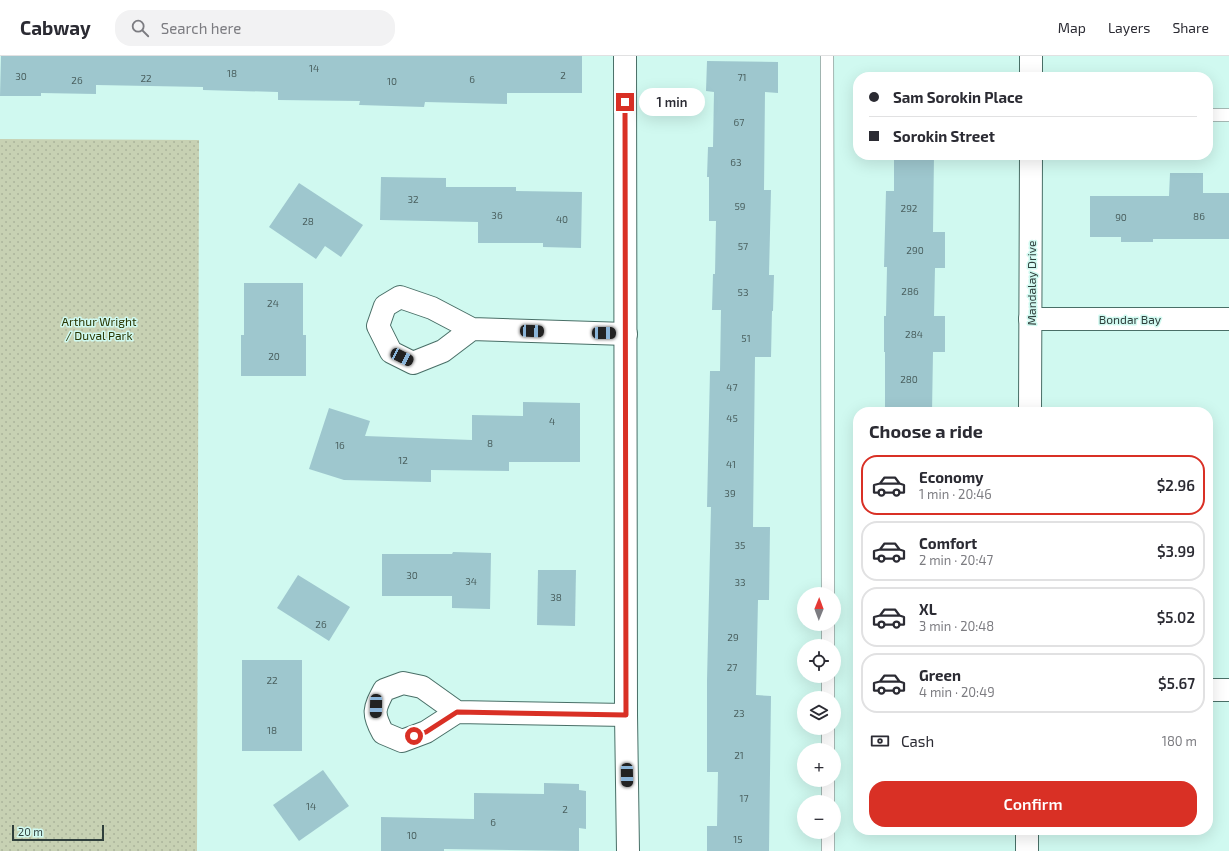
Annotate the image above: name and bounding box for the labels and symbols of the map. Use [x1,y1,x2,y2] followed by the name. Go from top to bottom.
[309,62,319,74] house number: 14
[227,67,237,79] house number: 18
[560,69,566,81] house number: 2
[15,70,27,82] house number: 30
[737,71,747,83] house number: 71
[140,72,152,84] house number: 22
[469,73,475,85] house number: 6
[71,74,83,86] house number: 26
[387,75,397,87] house number: 10
[639,88,705,116] callout: 1 min
[616,93,634,111] route end
[734,116,744,128] house number: 67
[730,156,742,168] house number: 63
[407,193,419,205] house number: 32
[734,200,746,212] house number: 59
[901,202,918,214] house number: 292
[491,209,503,221] house number: 36
[1193,210,1205,222] house number: 86
[1115,211,1127,223] house number: 90
[556,213,568,225] house number: 40
[302,215,314,227] house number: 28
[738,240,748,252] house number: 57
[1024,241,1038,325] street label: Mandalay Drive
[906,244,924,256] house number: 290
[901,285,919,297] house number: 286
[738,286,748,298] house number: 53
[267,297,279,309] house number: 24
[1099,312,1162,326] street label: Bondar Bay
[62,314,137,342] park label: Arthur Wright / Duval Park
[520,325,544,337] car
[592,327,616,339] car
[905,328,923,340] house number: 284
[741,332,751,344] house number: 51
[389,346,415,368] car
[268,350,280,362] house number: 20
[900,373,918,385] house number: 280
[726,381,738,393] house number: 47
[726,412,738,424] house number: 45
[549,415,555,427] house number: 4
[487,437,493,449] house number: 8
[335,439,345,451] house number: 16
[398,454,408,466] house number: 12
[726,458,736,470] house number: 41
[724,487,736,499] house number: 39
[735,539,745,551] house number: 35
[406,569,418,581] house number: 30
[465,575,477,587] house number: 34
[734,576,746,588] house number: 33
[797,587,841,631] north arrow
[550,591,562,603] house number: 38
[315,618,327,630] house number: 26
[727,631,739,643] house number: 29
[727,661,737,673] house number: 27
[266,674,278,686] house number: 22
[370,694,382,718] car
[733,707,745,719] house number: 23
[267,724,277,736] house number: 18
[405,727,423,745] route start
[734,749,744,761] house number: 21
[621,763,633,787] car
[739,792,749,804] house number: 17
[306,800,316,812] house number: 14
[562,803,568,815] house number: 2
[490,816,496,828] house number: 6
[12,823,104,842] scale bar
[407,829,417,841] house number: 10
[733,833,743,845] house number: 15

